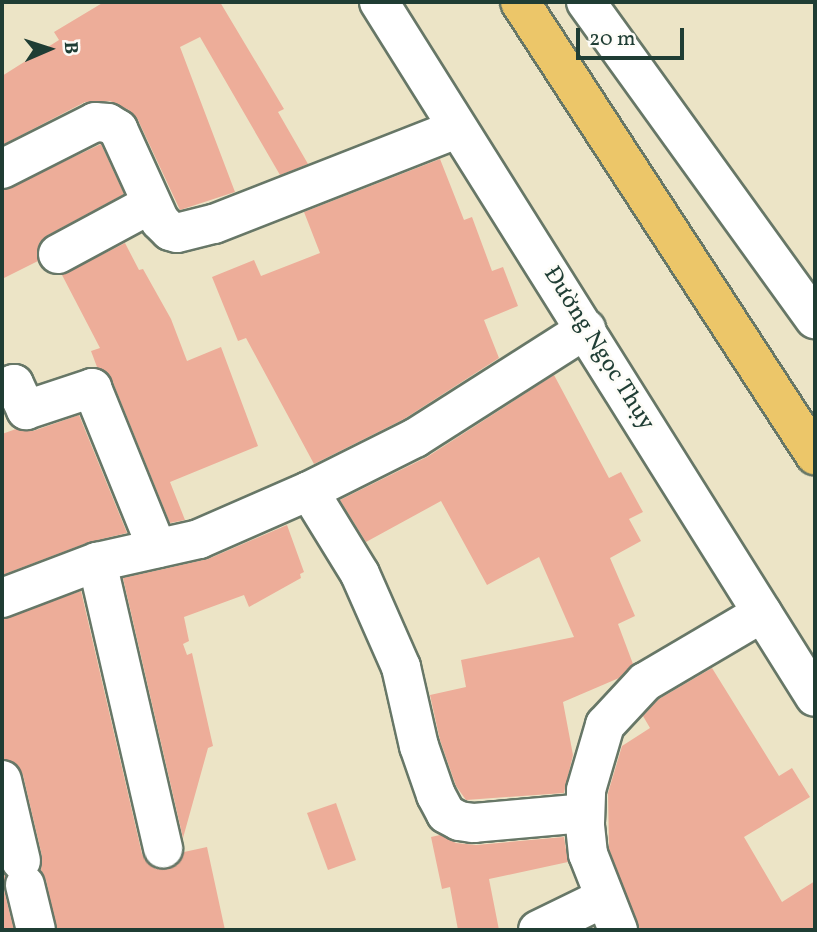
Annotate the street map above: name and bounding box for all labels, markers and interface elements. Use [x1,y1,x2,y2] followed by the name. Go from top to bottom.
[14,14,84,84] north arrow
[579,14,688,58] scale bar
[589,25,635,54] text: 20 m
[57,41,83,55] text: B
[536,261,660,437] street label: Đường Ngọc Thụy

